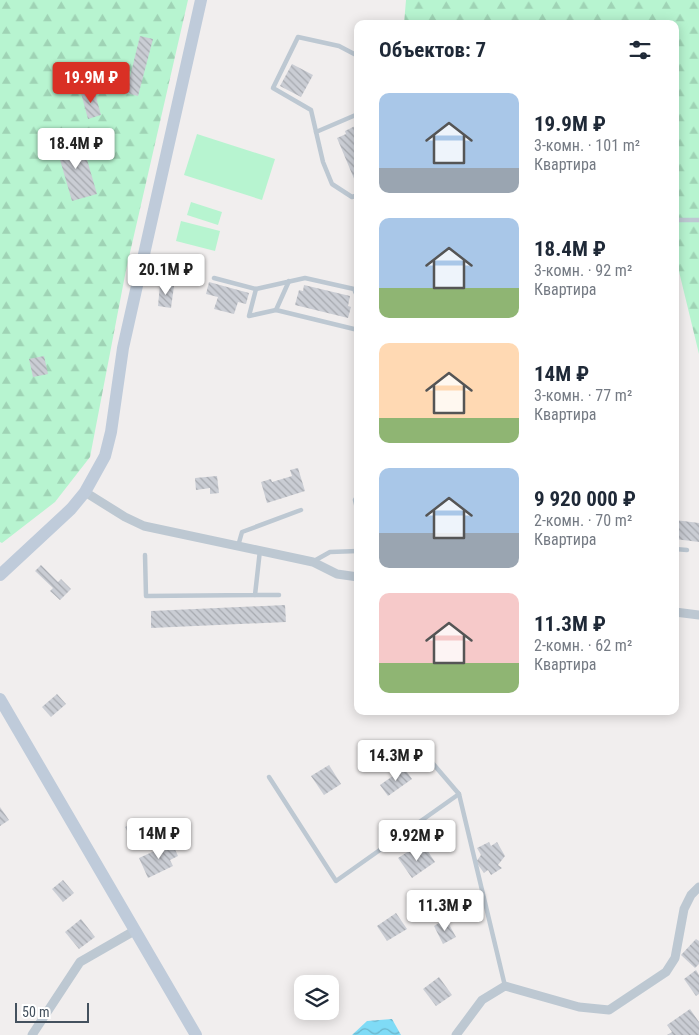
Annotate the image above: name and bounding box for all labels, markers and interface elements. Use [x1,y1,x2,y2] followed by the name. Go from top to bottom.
[626,36,654,64] icon: filters
[379,38,486,62] text: Объектов: 7
[45,62,137,104] pin: 19.9M ₽
[64,68,118,87] text: 19.9M ₽
[534,112,606,136] text: 19.9M ₽
[419,113,479,173] icon: home
[30,128,122,170] pin: 18.4M ₽
[49,134,103,153] text: 18.4M ₽
[534,136,640,155] text: 3-комн. · 101 m²
[534,155,596,174] text: Квартира
[534,237,606,261] text: 18.4M ₽
[419,238,479,298] icon: home
[120,254,212,296] pin: 20.1M ₽
[139,260,193,279] text: 20.1M ₽
[534,261,632,280] text: 3-комн. · 92 m²
[534,280,596,299] text: Квартира
[534,362,589,386] text: 14M ₽
[419,363,479,423] icon: home
[534,386,632,405] text: 3-комн. · 77 m²
[534,405,596,424] text: Квартира
[534,487,636,511] text: 9 920 000 ₽
[419,488,479,548] icon: home
[534,511,632,530] text: 2-комн. · 70 m²
[534,530,596,549] text: Квартира
[534,612,606,636] text: 11.3M ₽
[419,613,479,673] icon: home
[534,636,632,655] text: 2-комн. · 62 m²
[534,655,596,674] text: Квартира
[350,740,442,782] pin: 14.3M ₽
[369,746,423,765] text: 14.3M ₽
[124,818,194,860] pin: 14M ₽
[371,820,463,862] pin: 9.92M ₽
[138,824,180,843] text: 14M ₽
[390,826,444,845] text: 9.92M ₽
[399,890,491,932] pin: 11.3M ₽
[418,896,472,915] text: 11.3M ₽
[294,975,339,1020] map controls
[294,975,339,1020] button: layers
[15,1000,89,1023] scale bar
[22,1004,50,1020] text: 50 m

